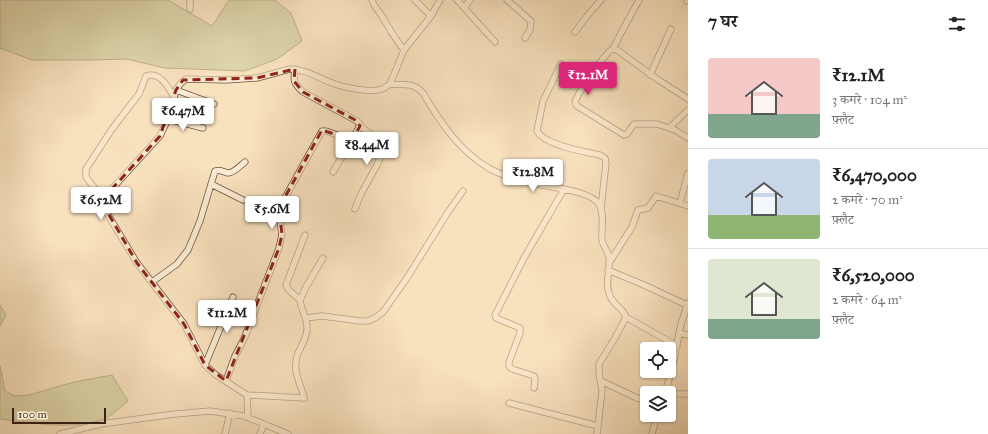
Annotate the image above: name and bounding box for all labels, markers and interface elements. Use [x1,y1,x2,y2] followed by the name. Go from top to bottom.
[708,11,738,32] text: 7 घर
[946,13,968,35] icon: filters
[555,62,621,96] pin: ₹12.1M
[832,65,885,86] text: ₹12.1M
[568,67,608,83] text: ₹12.1M
[740,74,788,122] icon: home
[832,92,907,108] text: 3 कमरे · 104 m²
[150,98,216,132] pin: ₹6.47M
[161,103,205,119] text: ₹6.47M
[832,112,854,128] text: फ़्लैट
[334,132,400,166] pin: ₹8.44M
[345,137,389,153] text: ₹8.44M
[500,159,566,193] pin: ₹12.8M
[512,164,554,180] text: ₹12.8M
[832,165,917,186] text: ₹6,470,000
[740,175,788,223] icon: home
[68,187,134,221] pin: ₹6.52M
[80,192,122,208] text: ₹6.52M
[832,192,903,208] text: 2 कमरे · 70 m²
[244,196,300,230] pin: ₹5.6M
[254,201,290,217] text: ₹5.6M
[832,212,854,228] text: फ़्लैट
[832,265,915,286] text: ₹6,520,000
[740,275,788,323] icon: home
[832,292,902,308] text: 2 कमरे · 64 m²
[194,300,260,334] pin: ₹11.2M
[207,305,247,321] text: ₹11.2M
[832,312,854,328] text: फ़्लैट
[640,342,676,422] map controls
[640,342,676,378] button: locate
[640,386,676,422] button: layers
[12,406,106,425] scale bar
[18,408,47,421] text: 100 m

